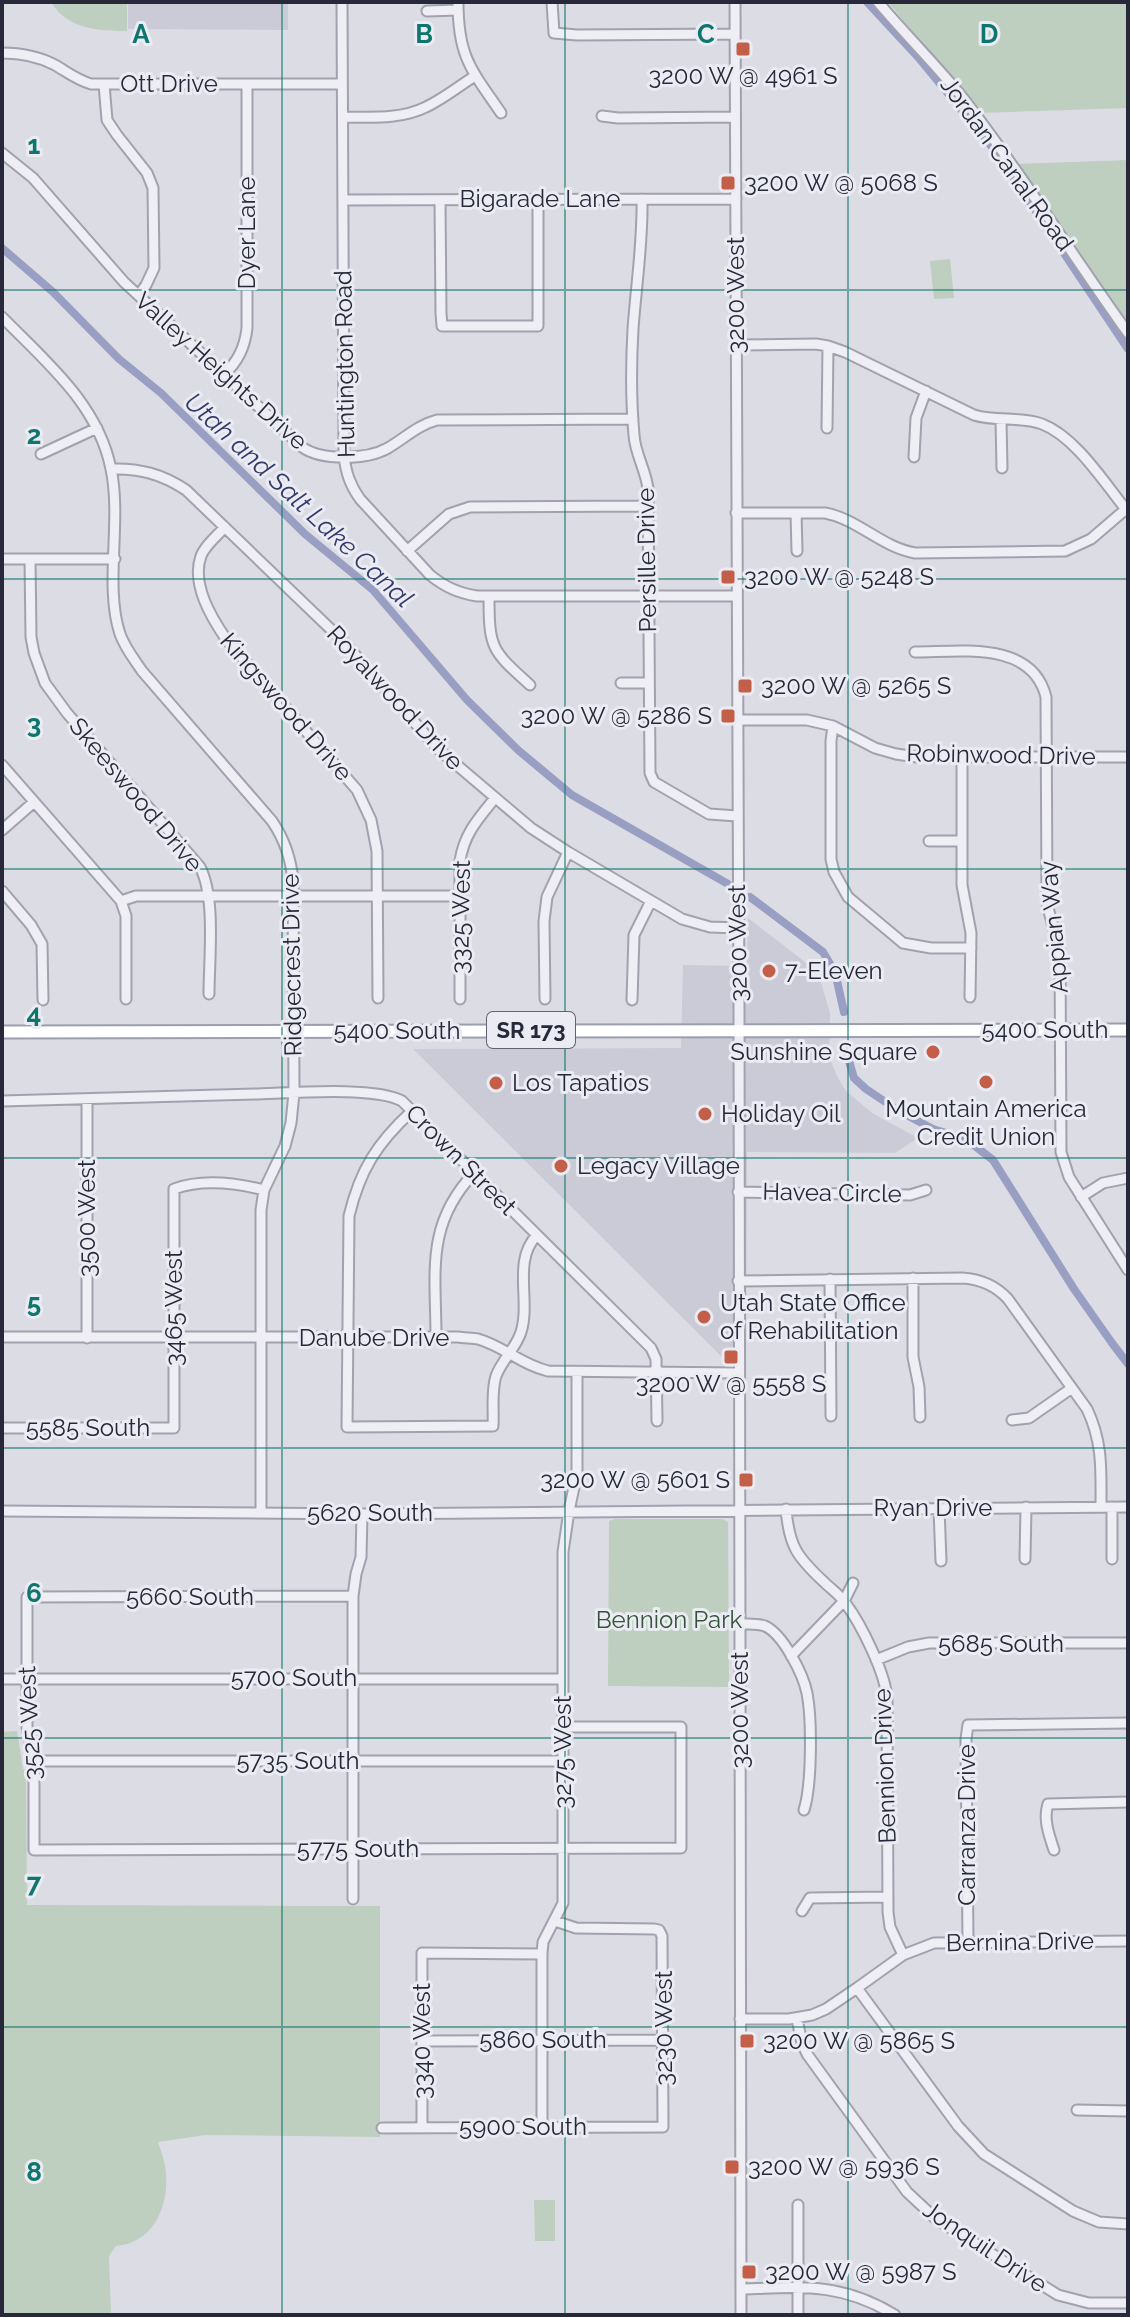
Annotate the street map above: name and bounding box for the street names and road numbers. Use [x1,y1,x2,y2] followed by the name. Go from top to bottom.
[120,69,218,98] street label: Ott Drive
[935,71,1080,256] street label: Jordan Canal Road
[232,177,261,289] street label: Dyer Lane
[460,184,620,213] street label: Bigarade Lane
[721,236,750,354] street label: 3200 West
[328,270,361,458] street label: Huntington Road
[129,286,314,456] street label: Valley Heights Drive
[631,487,662,633] street label: Persille Drive
[321,619,470,776] street label: Royalwood Drive
[214,627,359,787] street label: Kingswood Drive
[64,712,209,878] street label: Skeeswood Drive
[906,738,1096,771] street label: Robinwood Drive
[445,860,476,974] street label: 3325 West
[1033,860,1074,995] street label: Appian Way
[275,873,308,1057] street label: Ridgecrest Drive
[722,884,753,1002] street label: 3200 West
[487,1012,575,1048] road number: SR 173
[982,1015,1108,1044] street label: 5400 South
[334,1016,460,1045] street label: 5400 South
[400,1098,523,1221] street label: Crown Street
[72,1159,101,1277] street label: 3500 West
[762,1177,902,1208] street label: Havea Circle
[159,1250,188,1366] street label: 3465 West
[299,1323,449,1352] street label: Danube Drive
[26,1413,150,1442] street label: 5585 South
[874,1493,992,1522] street label: Ryan Drive
[307,1498,433,1527] street label: 5620 South
[126,1582,254,1611] street label: 5660 South
[938,1629,1064,1658] street label: 5685 South
[725,1651,754,1769] street label: 3200 West
[231,1663,357,1692] street label: 5700 South
[12,1665,47,1781] street label: 3525 West
[867,1688,902,1844] street label: Bennion Drive
[548,1695,577,1809] street label: 3275 West
[952,1744,981,1906] street label: Carranza Drive
[237,1746,360,1775] street label: 5735 South
[297,1834,419,1863] street label: 5775 South
[946,1926,1094,1957] street label: Bernina Drive
[649,1970,678,2086] street label: 3230 West
[407,1983,436,2099] street label: 3340 West
[479,2025,607,2054] street label: 5860 South
[459,2112,587,2141] street label: 5900 South
[918,2195,1053,2299] street label: Jonquil Drive

